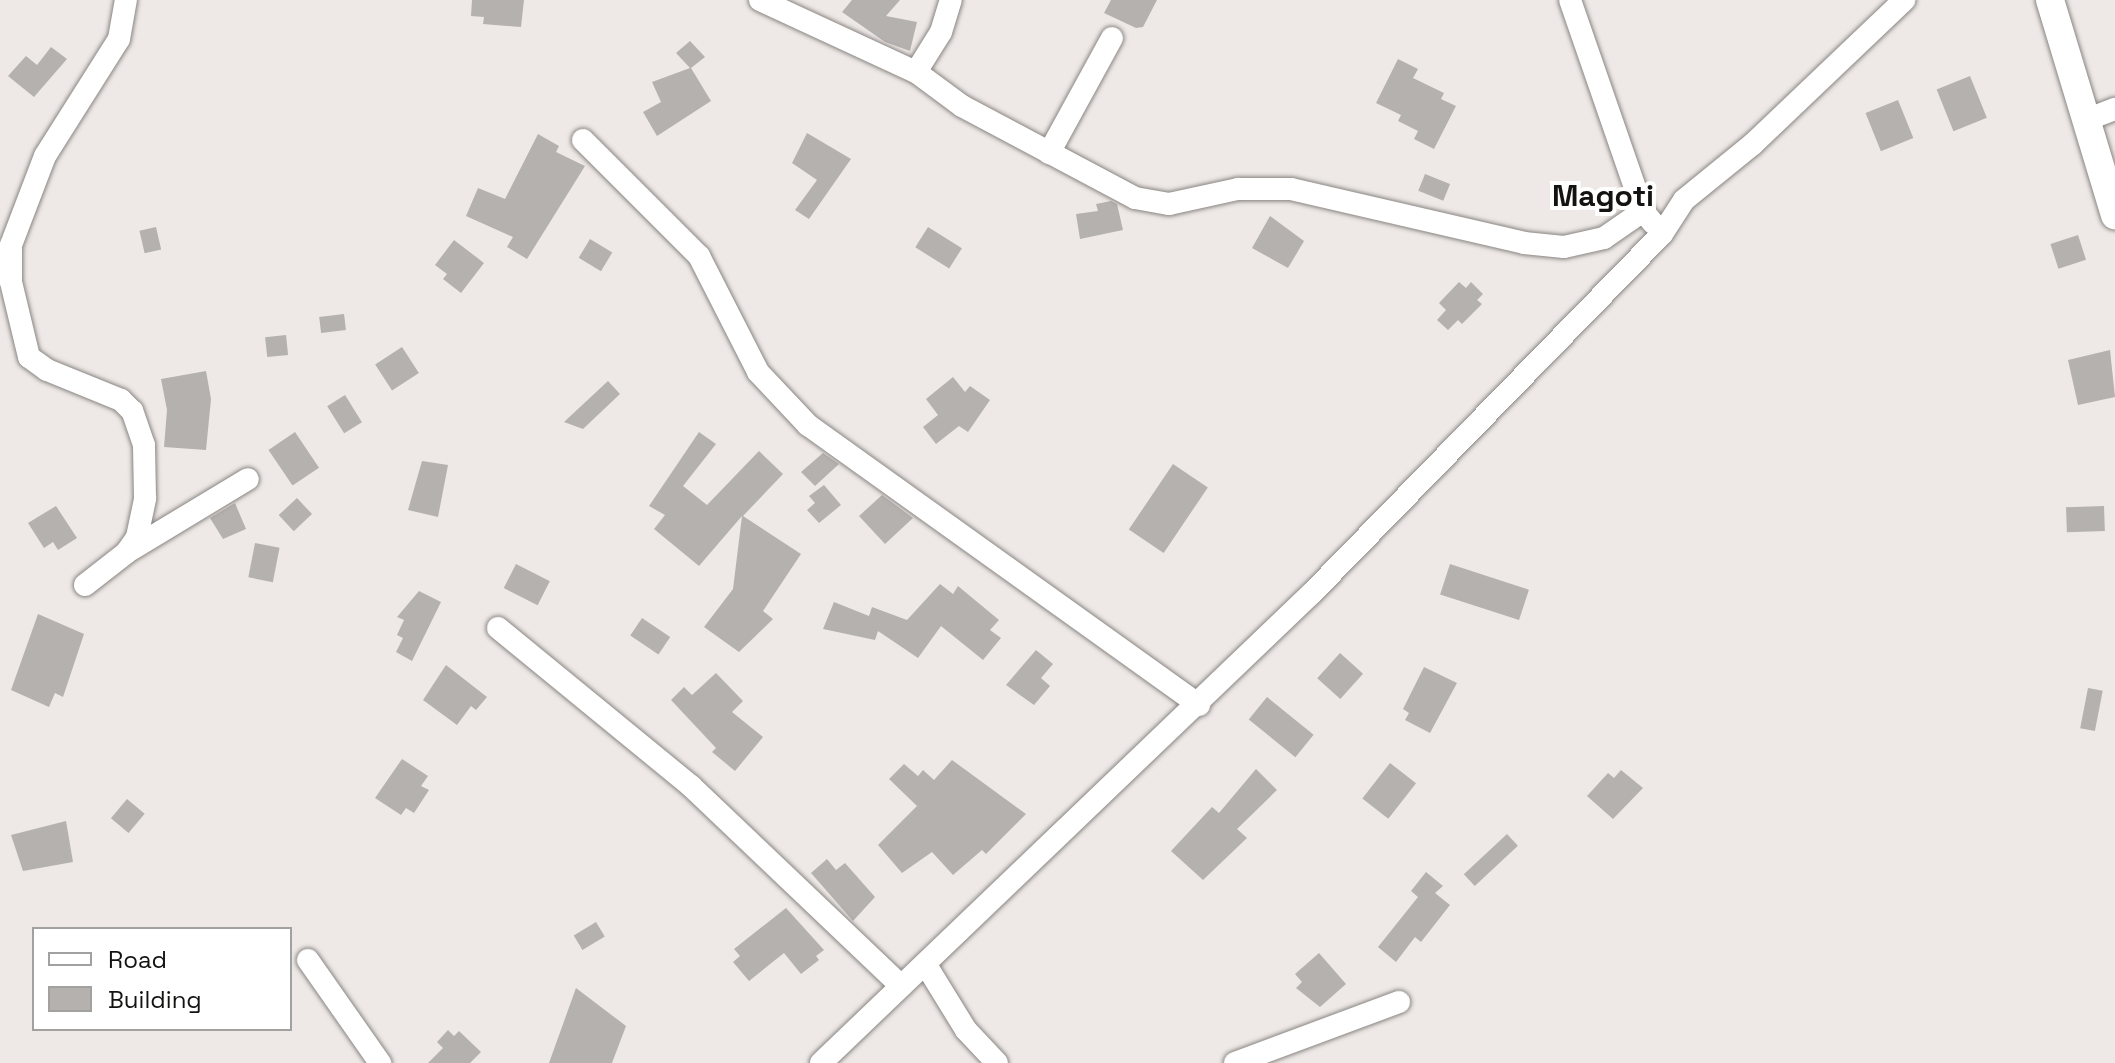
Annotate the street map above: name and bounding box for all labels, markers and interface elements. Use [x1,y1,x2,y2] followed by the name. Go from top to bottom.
[1552,178,1654,214] district label: Magoti
[32,927,292,1031] legend
[108,944,167,975] text: Road
[108,984,202,1015] text: Building

